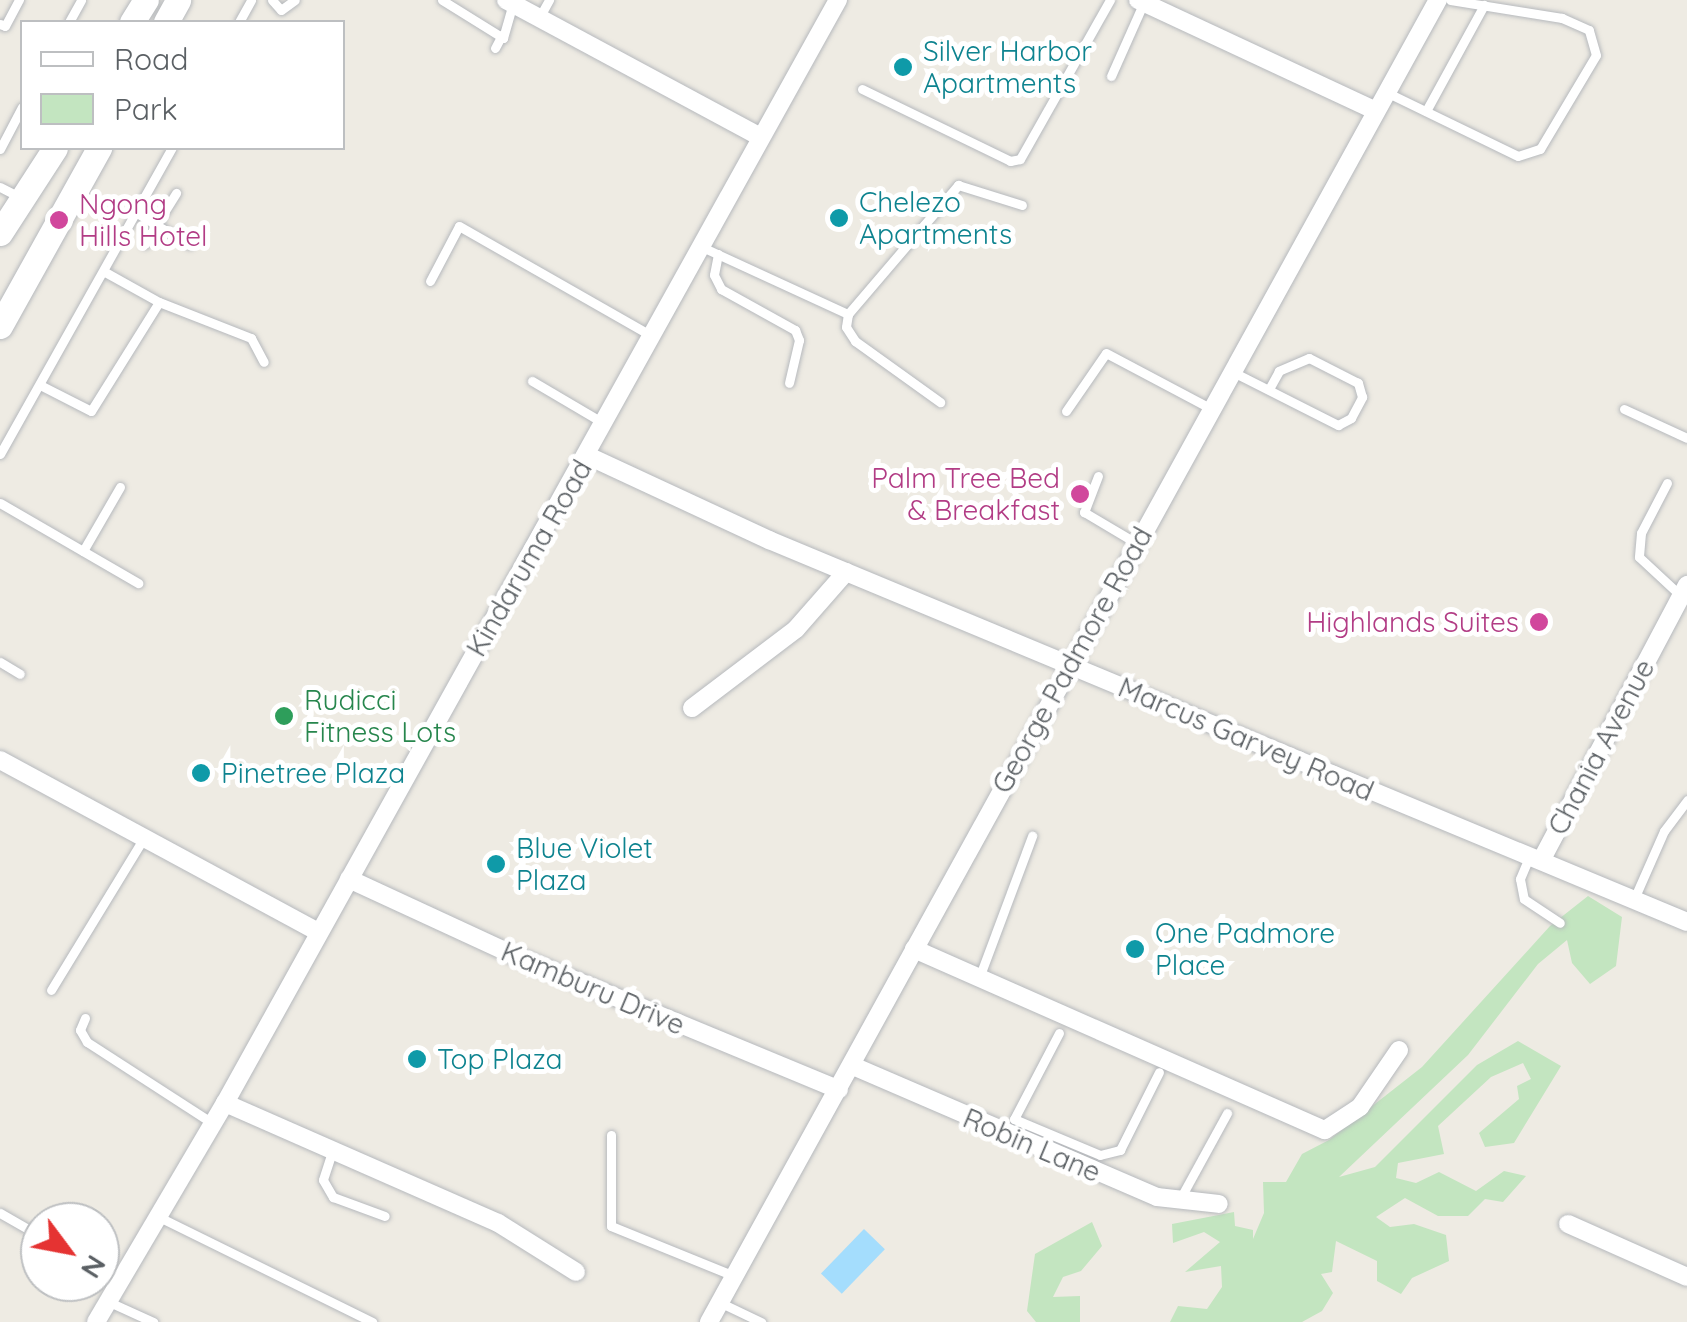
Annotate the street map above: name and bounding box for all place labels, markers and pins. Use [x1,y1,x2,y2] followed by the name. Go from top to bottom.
[923,34,1092,100] place label: Silver Harbor Apartments
[892,56,914,78] marker: Silver Harbor Apartments
[859,185,1012,251] place label: Chelezo Apartments
[79,187,207,253] place label: Ngong Hills Hotel
[828,207,850,229] marker: Chelezo Apartments
[48,209,70,231] marker: Ngong Hills Hotel
[871,461,1060,527] place label: Palm Tree Bed & Breakfast
[1069,483,1091,505] marker: Palm Tree Bed & Breakfast
[1306,605,1519,639] place label: Highlands Suites
[1528,611,1550,633] marker: Highlands Suites
[304,683,456,749] place label: Rudicci Fitness Lots
[273,705,295,727] marker: Rudicci Fitness Lots
[221,756,405,790] place label: Pinetree Plaza
[190,762,212,784] marker: Pinetree Plaza
[516,831,653,897] place label: Blue Violet Plaza
[485,853,507,875] marker: Blue Violet Plaza
[1155,916,1335,982] place label: One Padmore Place
[1124,938,1146,960] marker: One Padmore Place
[437,1042,563,1076] place label: Top Plaza
[406,1048,428,1070] marker: Top Plaza

